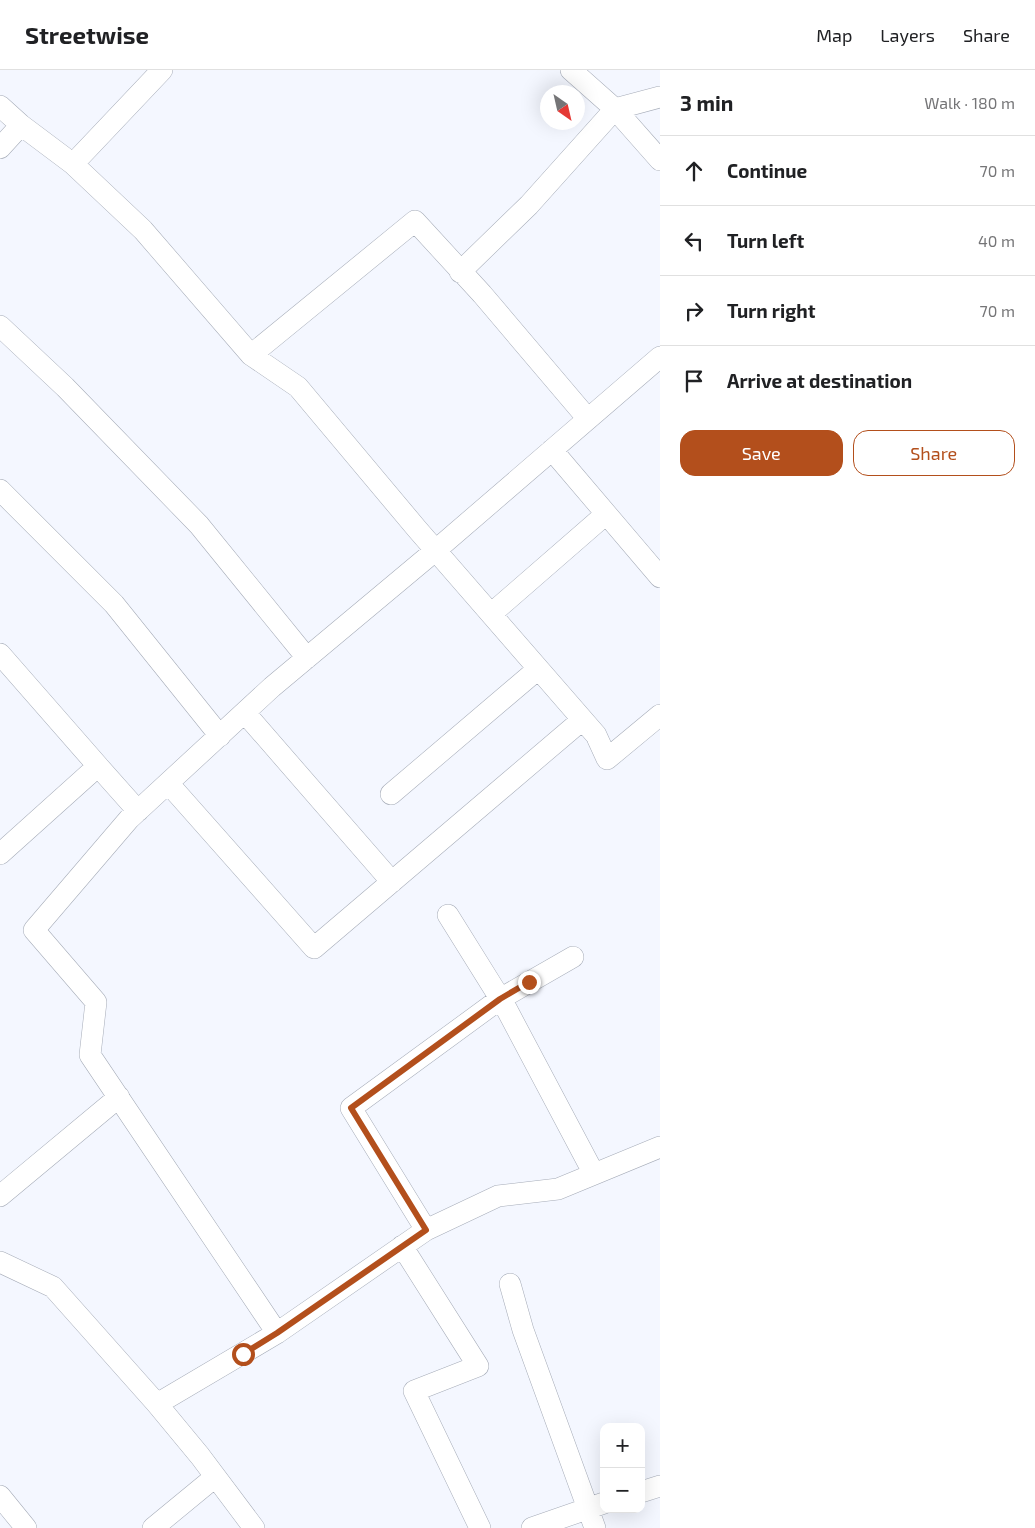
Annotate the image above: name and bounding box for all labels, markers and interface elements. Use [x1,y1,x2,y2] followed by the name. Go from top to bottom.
[25,20,149,49] text: Streetwise
[816,24,852,46] text: Map
[880,24,935,46] text: Layers
[963,24,1010,46] text: Share
[540,85,585,130] north arrow
[680,90,733,115] text: 3 min
[924,93,1015,112] text: Walk · 180 m
[680,157,708,185] icon: ahead
[727,159,807,182] text: Continue
[980,161,1015,180] text: 70 m
[680,227,708,255] icon: left
[727,229,804,252] text: Turn left
[978,231,1015,250] text: 40 m
[680,297,708,325] icon: right
[727,299,815,322] text: Turn right
[980,301,1015,320] text: 70 m
[680,367,708,395] icon: arrive
[727,369,912,392] text: Arrive at destination
[680,430,843,476] button: Save
[853,430,1015,476] button: Share
[518,971,541,994] route end
[232,1343,255,1366] route start
[600,1423,645,1513] map controls
[600,1423,645,1468] button: +
[600,1468,645,1513] button: −

